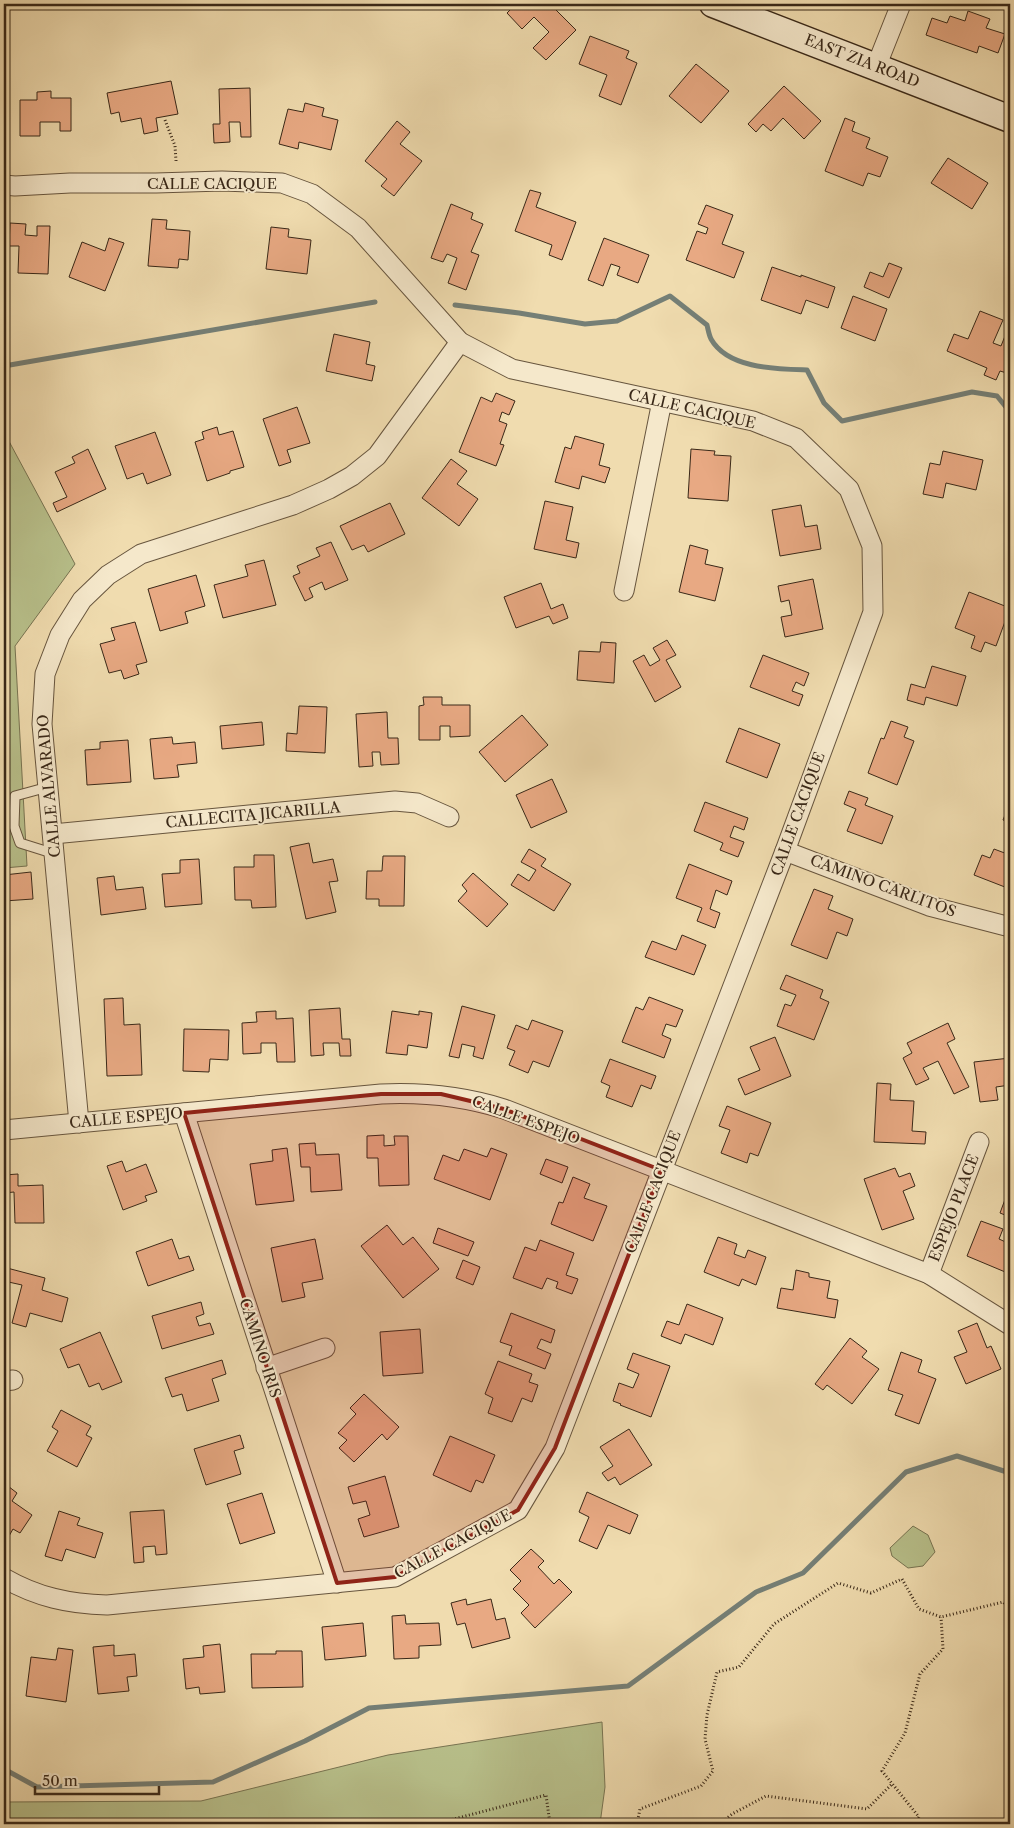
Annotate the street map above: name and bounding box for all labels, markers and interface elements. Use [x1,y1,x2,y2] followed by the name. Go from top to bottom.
[802,30,922,91] street label: EAST ZIA ROAD
[147,174,277,193] street label: CALLE CACIQUE
[627,385,758,432] street label: CALLE CACIQUE
[33,714,64,858] street label: CALLE ALVARADO
[766,749,829,878] street label: CALLE CACIQUE
[165,797,342,832] street label: CALLECITA JICARILLA
[808,850,959,921] street label: CAMINO CARLITOS
[469,1091,583,1148] street label: CALLE ESPEJO
[68,1103,184,1132] street label: CALLE ESPEJO
[620,1128,685,1256] street label: CALLE CACIQUE
[924,1151,983,1264] street label: ESPEJO PLACE
[235,1296,285,1400] street label: CAMINO IRIS
[391,1505,515,1583] street label: CALLE CACIQUE
[35,1763,159,1795] scale bar
[42,1771,78,1790] text: 50 m

